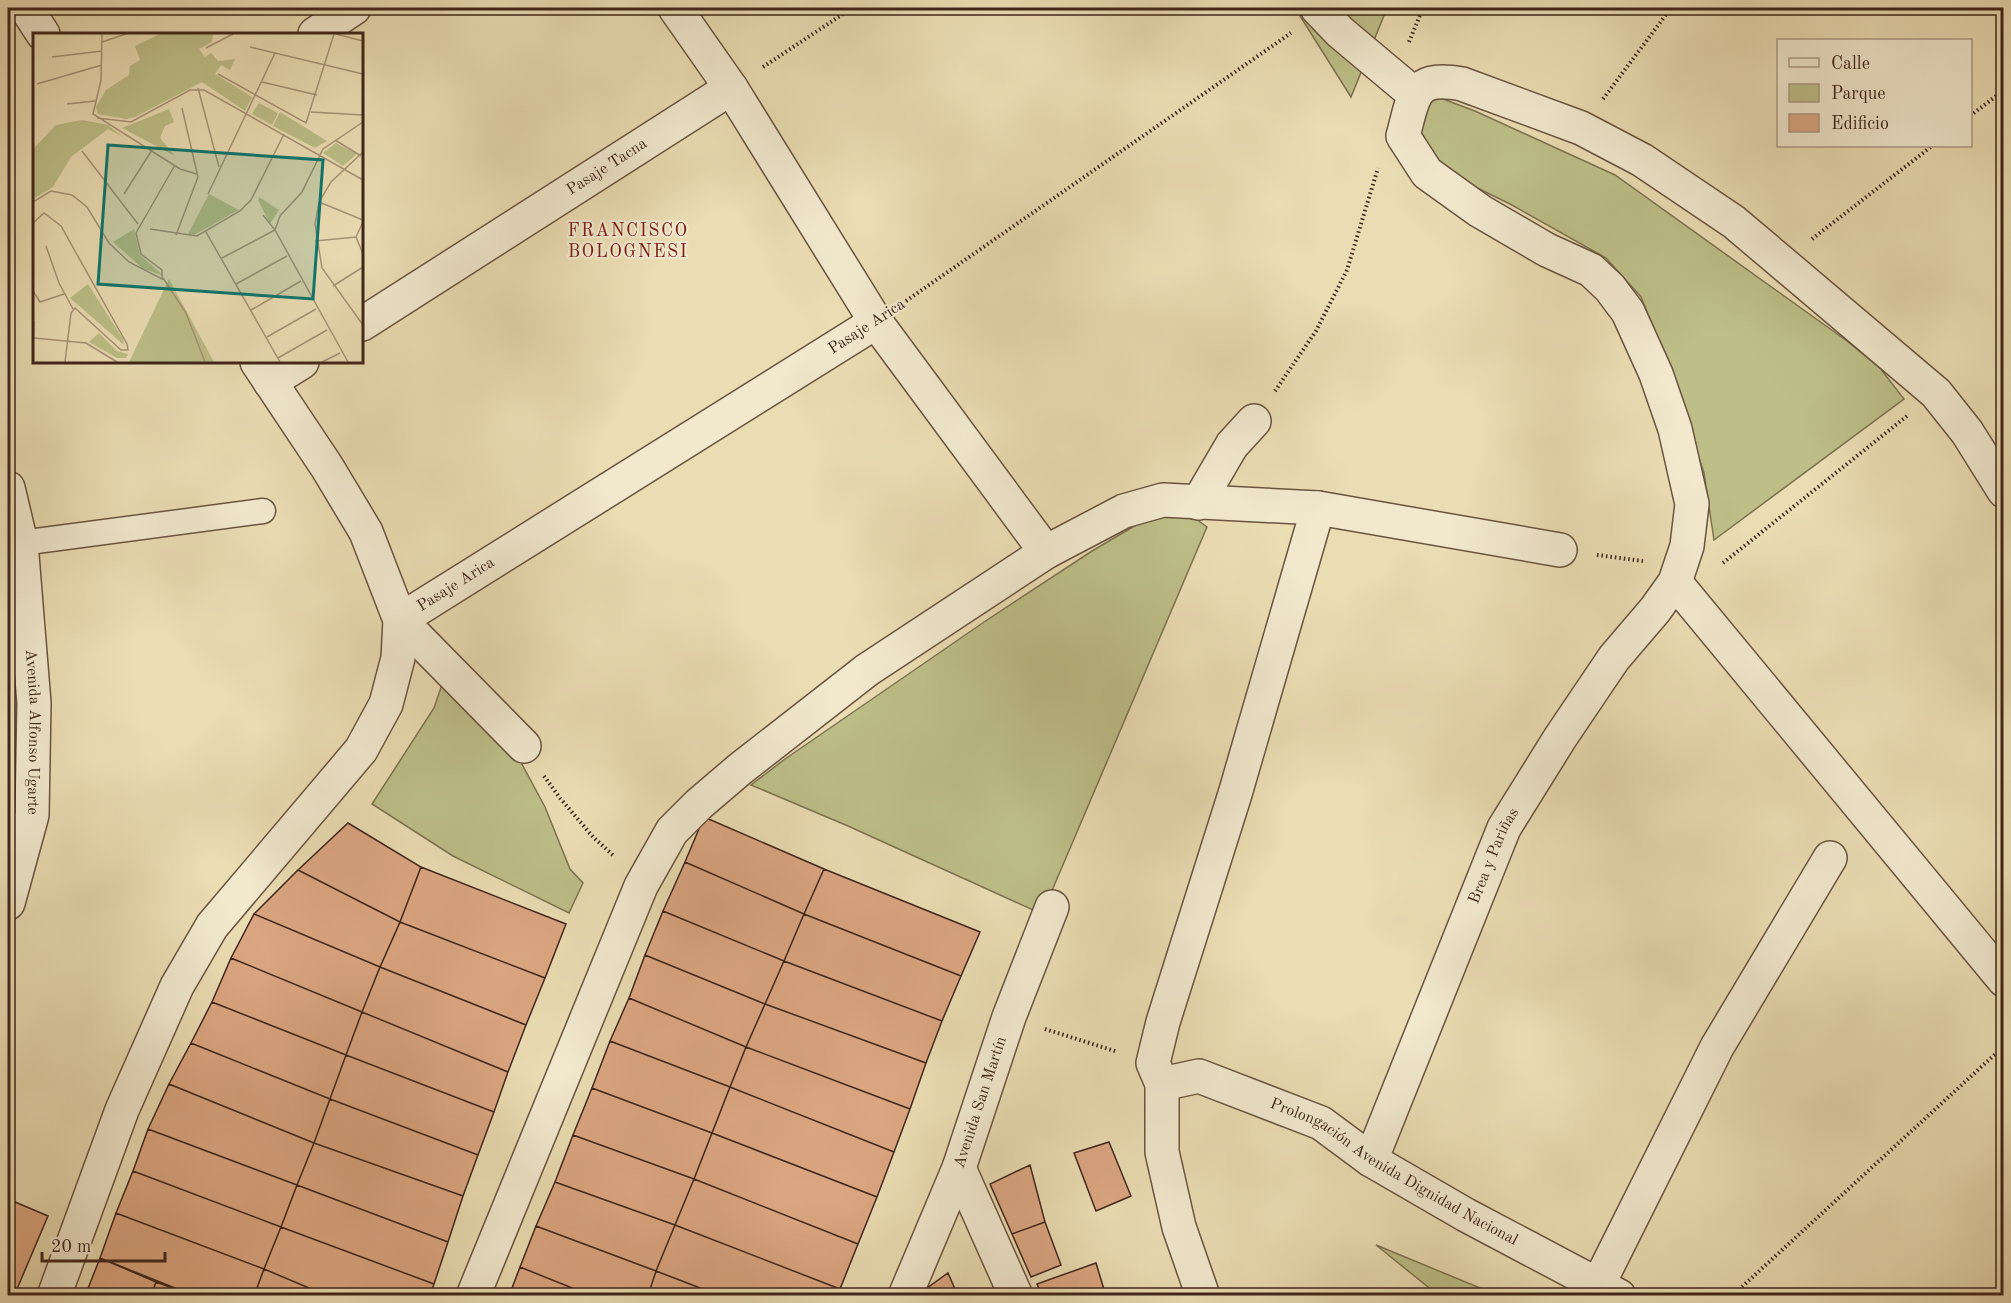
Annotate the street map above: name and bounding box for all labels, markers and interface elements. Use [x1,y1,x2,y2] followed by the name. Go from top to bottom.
[33,33,363,363] inset map
[1777,39,1972,147] legend
[1831,55,1870,73] text: Calle
[1831,85,1886,103] text: Parque
[1831,115,1889,133] text: Edificio
[564,136,650,199] street label: Pasaje Tacna
[567,222,689,261] district label: FRANCISCO BOLOGNESI
[826,296,908,358] street label: Pasaje Arica
[415,555,498,615] street label: Pasaje Arica
[22,649,42,815] street label: Avenida Alfonso Ugarte
[1466,805,1522,906] street label: Brea y Pariñas
[952,1034,1010,1170] street label: Avenida San Martín
[1268,1096,1520,1249] street label: Prolongación Avenida Dignidad Nacional
[42,1225,165,1263] scale bar
[51,1238,91,1256] text: 20 m

